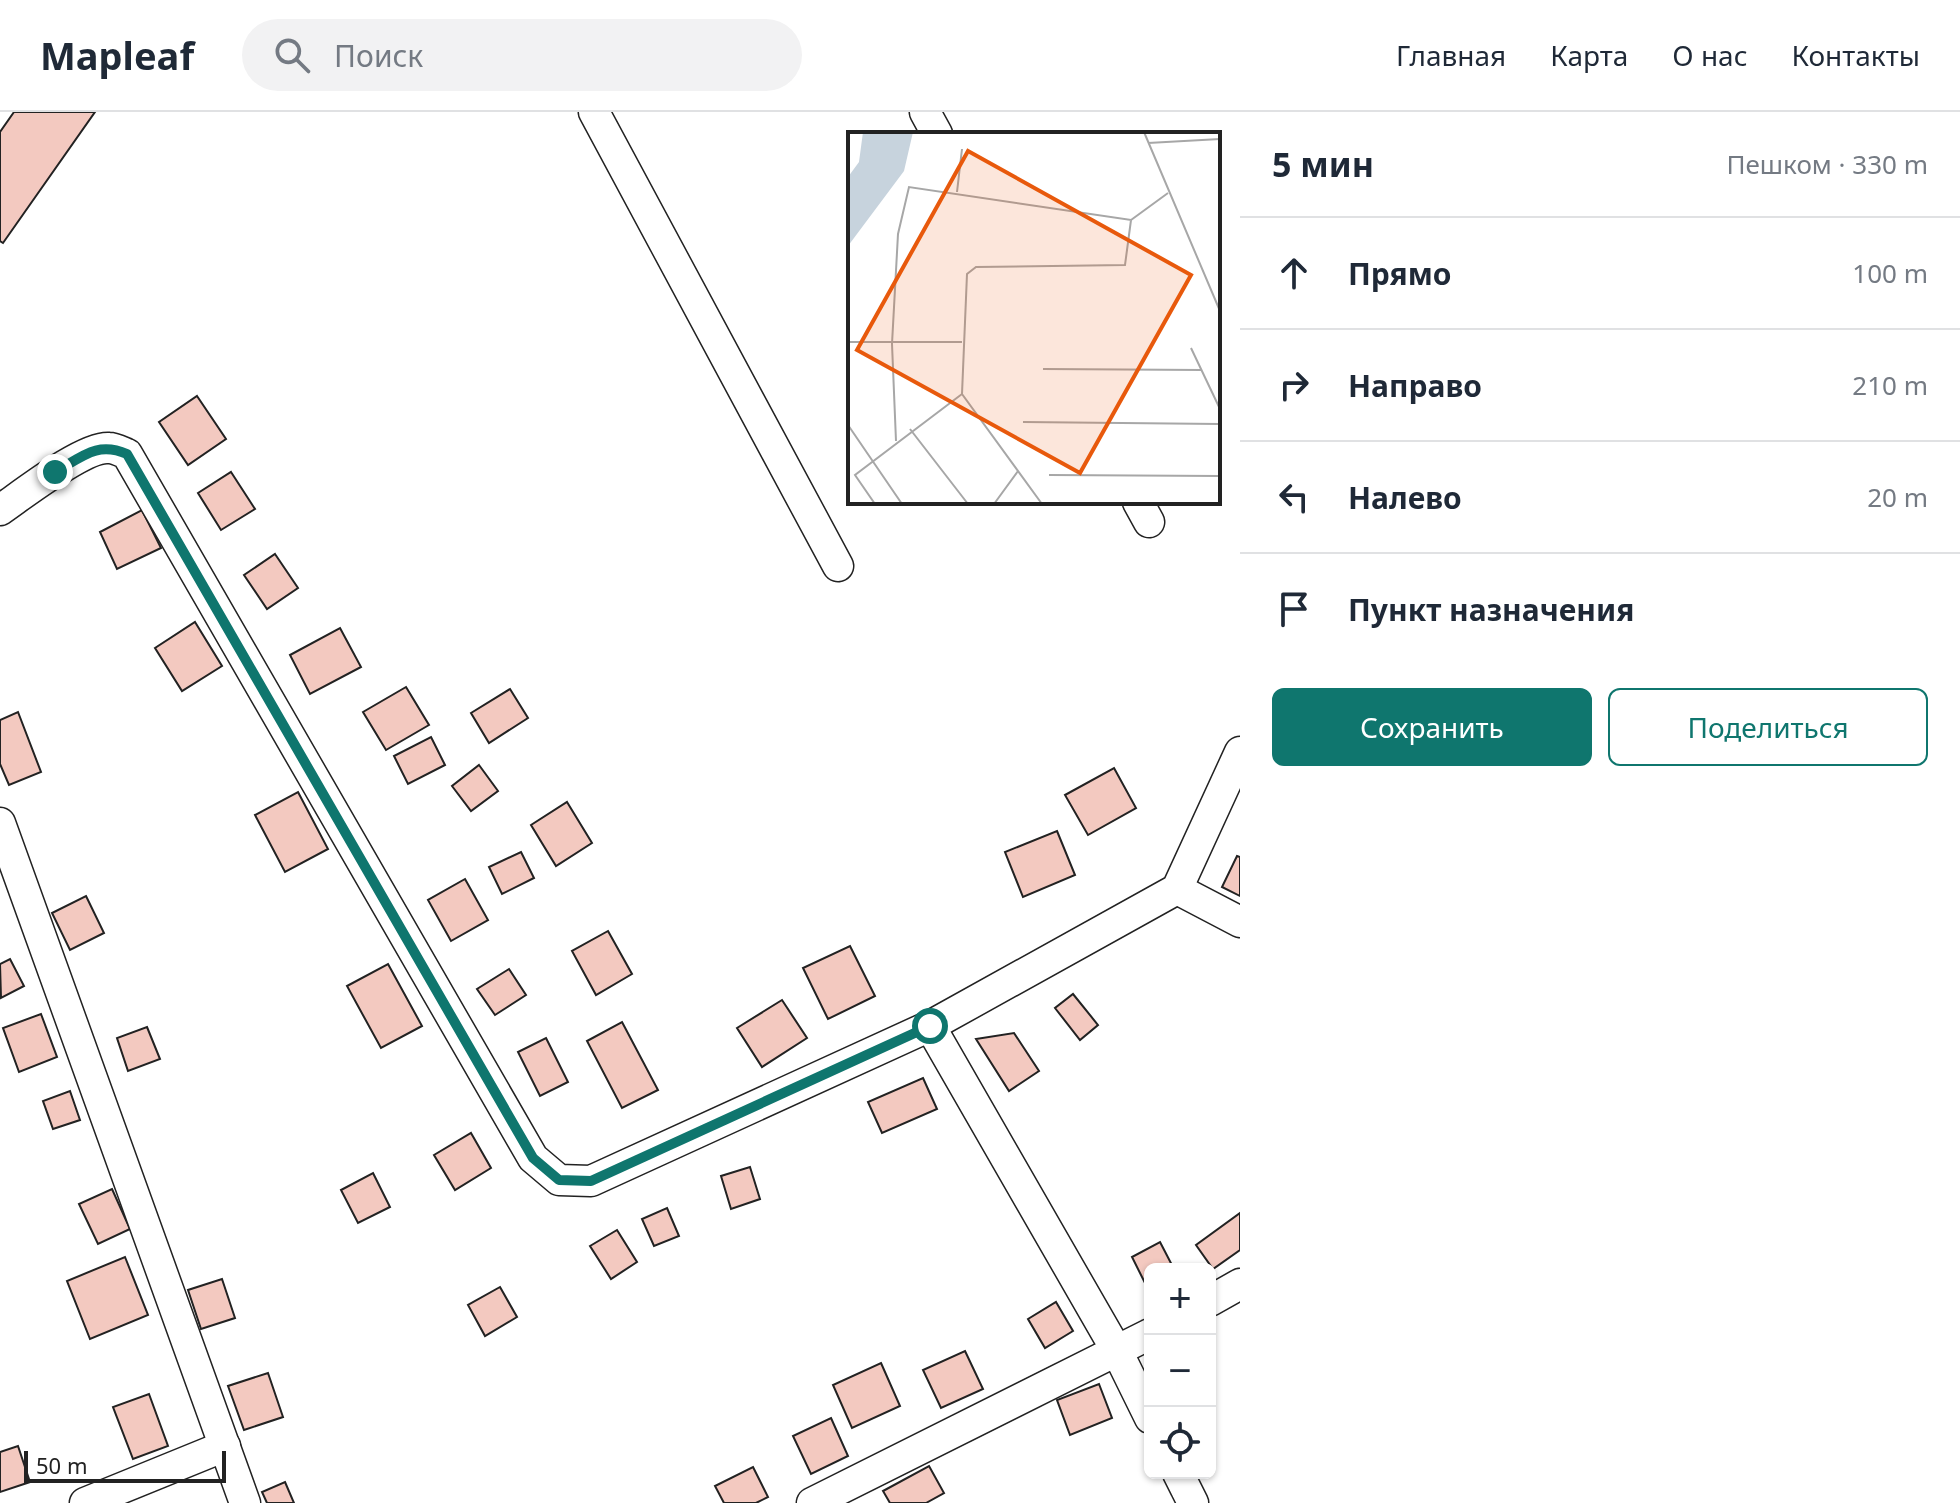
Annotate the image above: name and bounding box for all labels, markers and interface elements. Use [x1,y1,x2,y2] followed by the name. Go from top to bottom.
[242,19,802,91] search box
[40,29,194,81] text: Mapleaf
[270,33,314,77] icon: search
[334,35,423,76] text: Поиск
[1396,36,1506,74] text: Главная
[1550,36,1628,74] text: Карта
[1672,36,1748,74] text: О нас
[1792,36,1920,74] text: Контакты
[848,132,1220,504] inset map
[1272,141,1374,187] text: 5 мин
[1726,146,1928,182] text: Пешком · 330 m
[1272,251,1316,295] icon: ahead
[1348,253,1452,294] text: Прямо
[1852,255,1928,291] text: 100 m
[1272,363,1316,407] icon: right
[1348,365,1482,406] text: Направо
[1852,367,1928,403] text: 210 m
[37,454,73,490] route end
[1272,475,1316,519] icon: left
[1348,477,1462,518] text: Налево
[1867,479,1928,515] text: 20 m
[1272,587,1316,631] icon: arrive
[1348,589,1634,630] text: Пункт назначения
[1272,688,1592,766] button: Сохранить
[1608,688,1928,766] button: Поделиться
[912,1008,948,1044] route start
[1144,1263,1216,1479] map controls
[1144,1263,1216,1335] button: +
[1144,1335,1216,1407] button: −
[1144,1407,1216,1479] button: locate
[24,1447,226,1483] scale bar
[36,1450,87,1480] text: 50 m

